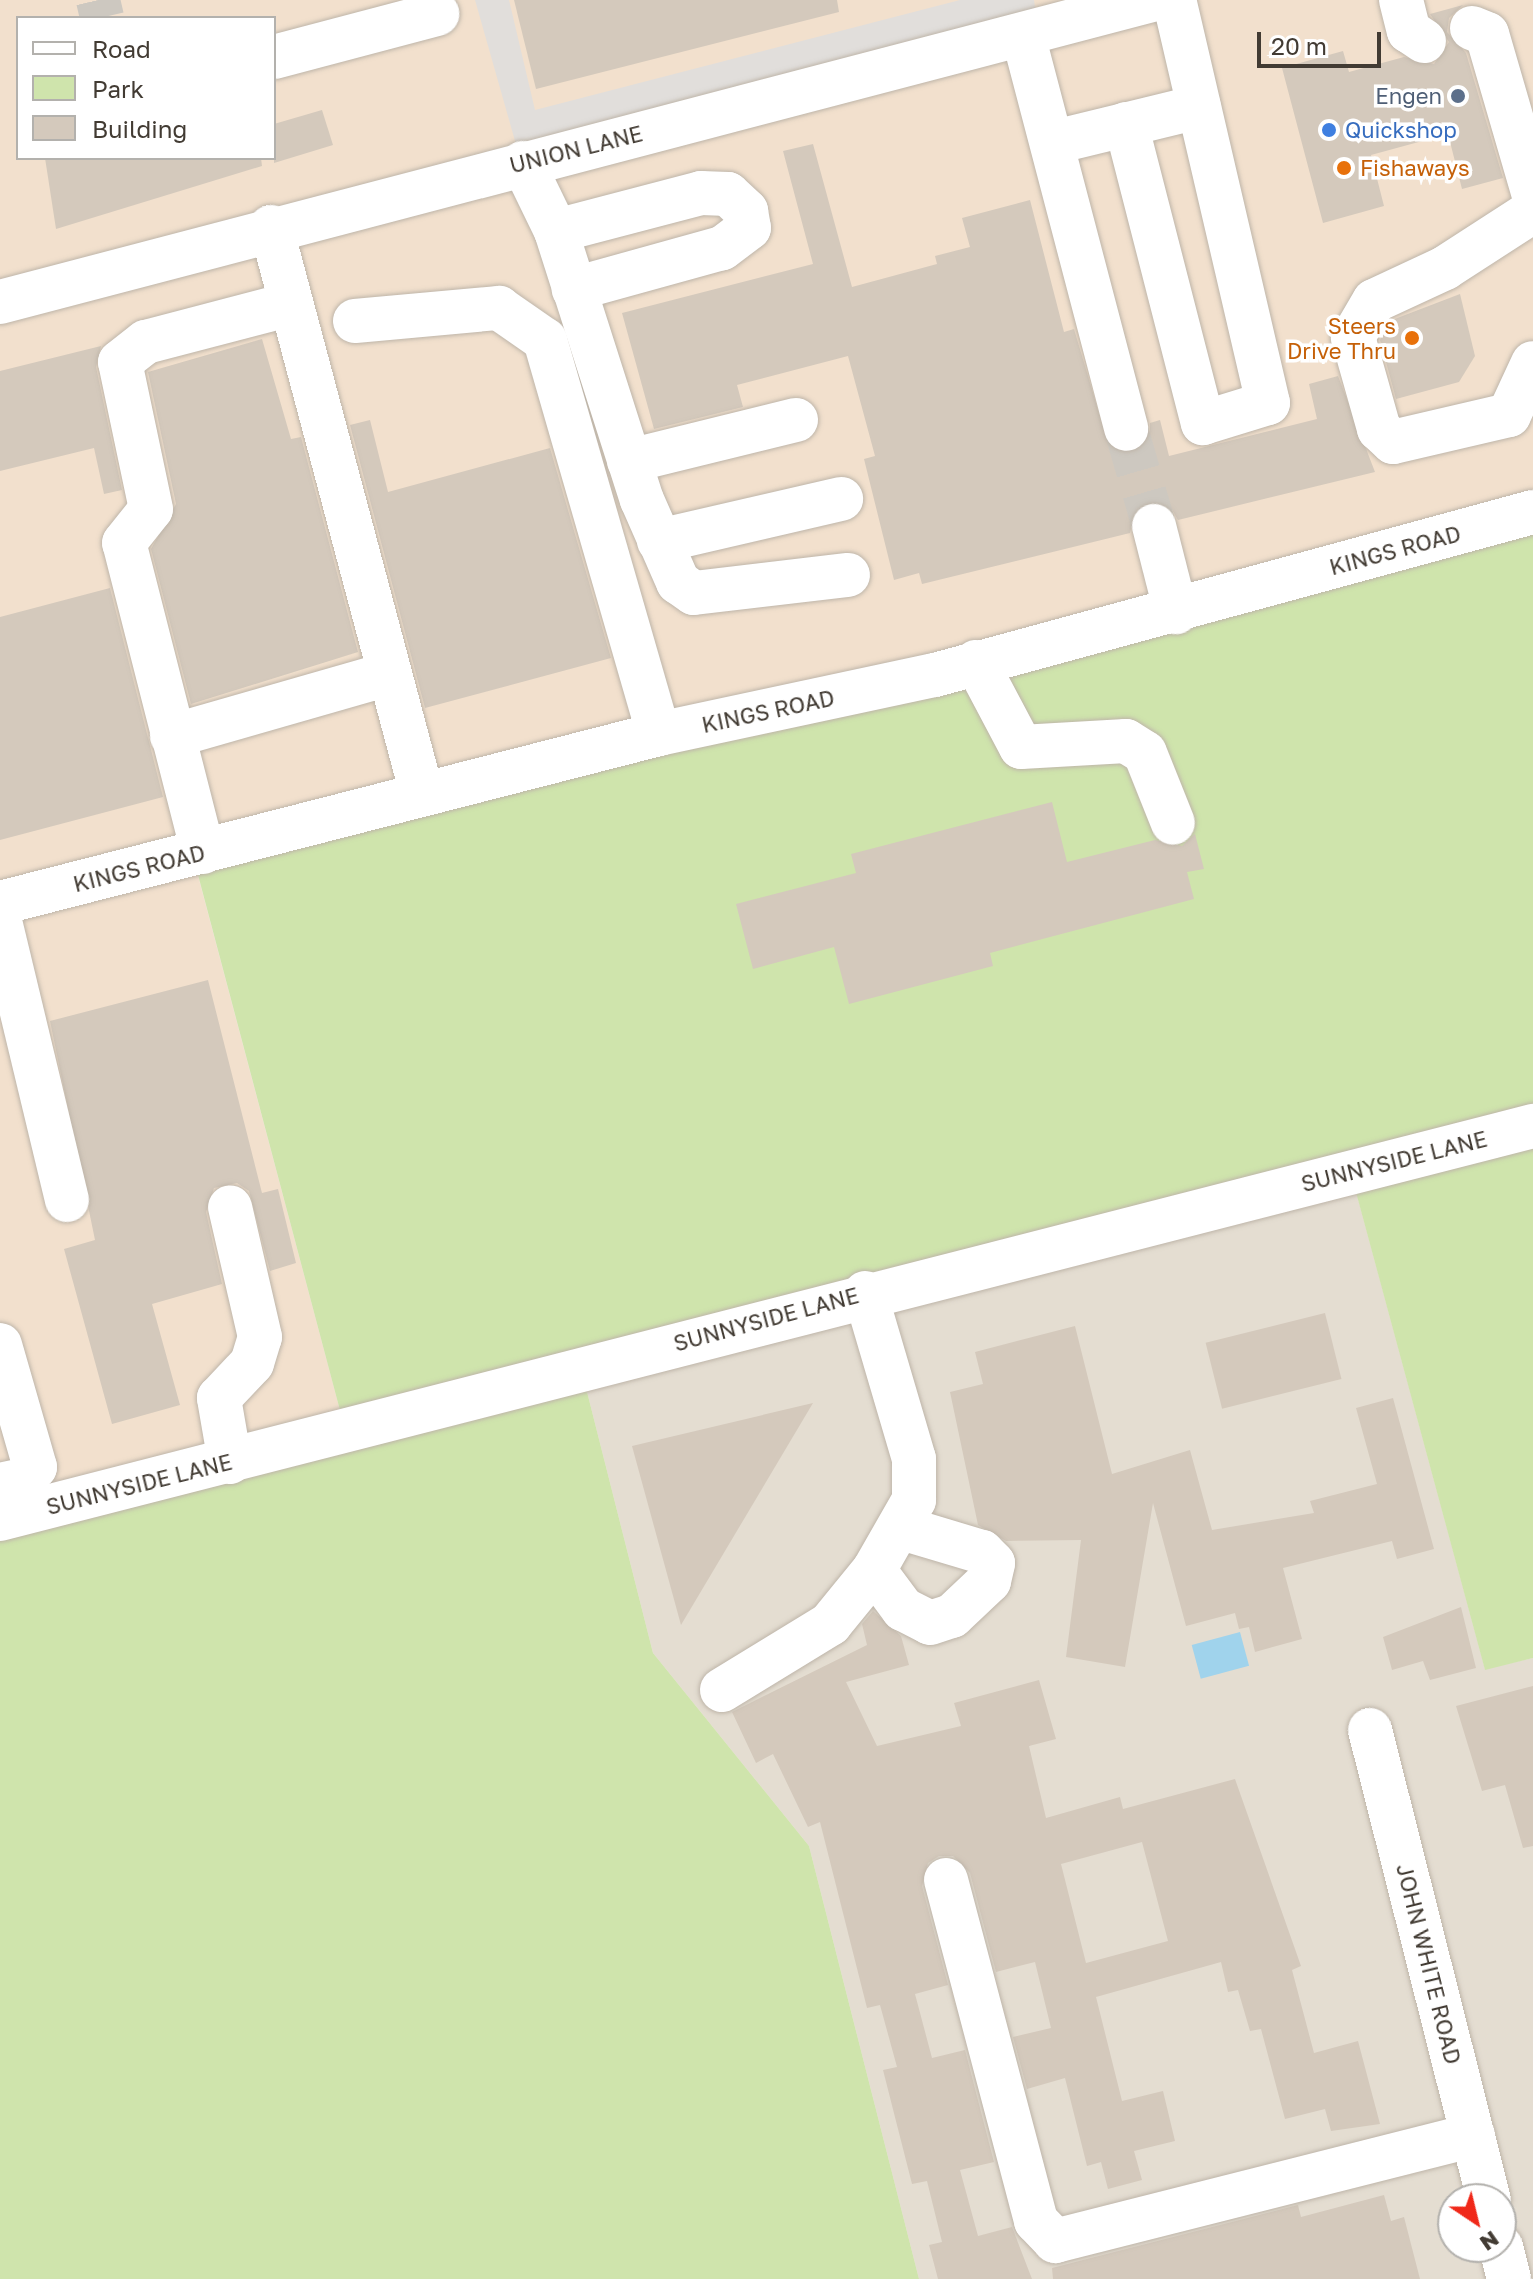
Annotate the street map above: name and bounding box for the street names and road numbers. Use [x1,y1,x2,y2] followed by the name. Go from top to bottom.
[507,120,645,178] street label: UNION LANE
[1326,520,1464,580] street label: KINGS ROAD
[699,684,837,738] street label: KINGS ROAD
[70,839,208,897] street label: KINGS ROAD
[1298,1125,1490,1197] street label: SUNNYSIDE LANE
[671,1282,861,1356] street label: SUNNYSIDE LANE
[43,1448,235,1520] street label: SUNNYSIDE LANE
[1391,1861,1467,2067] street label: JOHN WHITE ROAD

